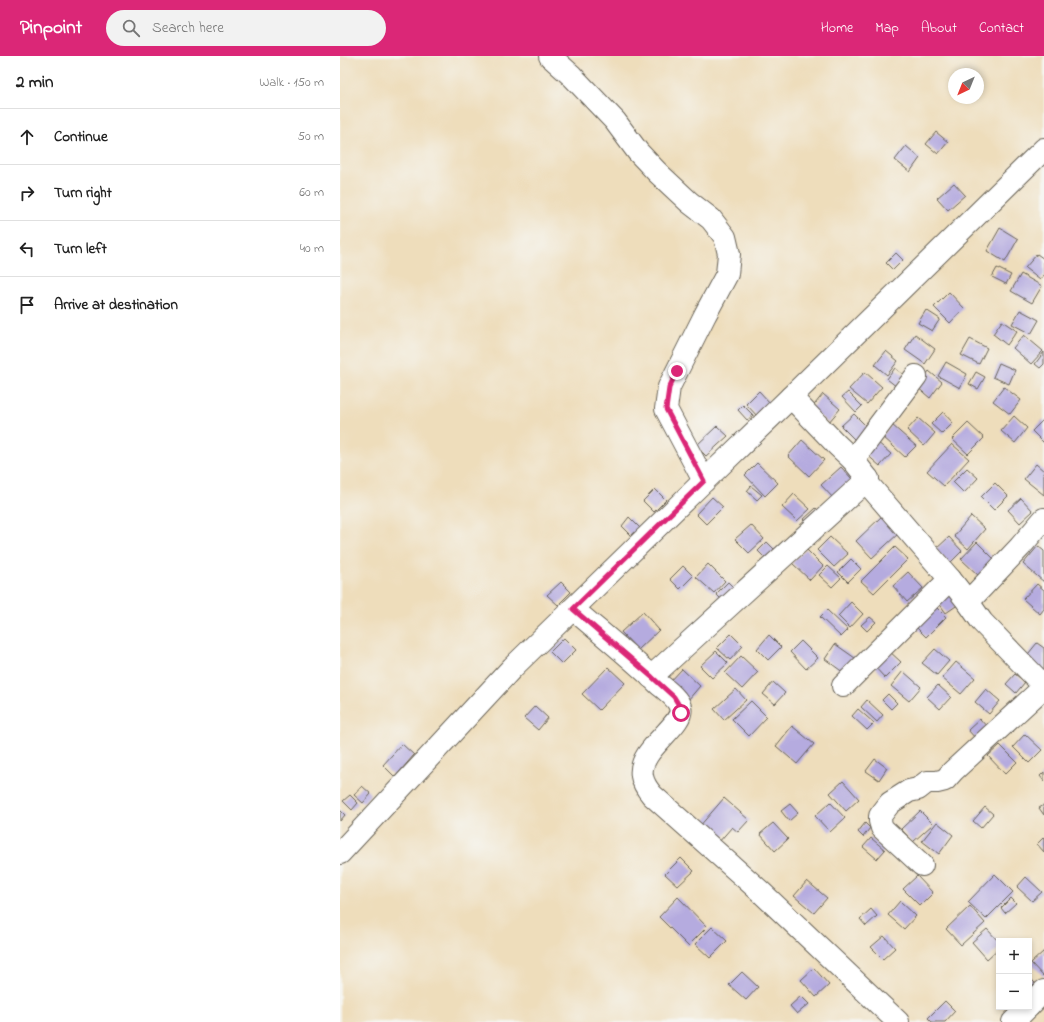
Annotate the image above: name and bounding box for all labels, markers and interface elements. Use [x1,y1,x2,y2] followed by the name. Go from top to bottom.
[106,10,386,46] search box
[20,15,82,42] text: Pinpoint
[120,17,142,39] icon: search
[152,17,224,39] text: Search here
[821,18,853,39] text: Home
[875,18,899,39] text: Map
[921,18,957,39] text: About
[979,18,1024,39] text: Contact
[948,68,984,104] north arrow
[16,70,53,95] text: 2 min
[259,73,324,92] text: Walk · 150 m
[16,126,38,148] icon: ahead
[54,126,108,148] text: Continue
[298,127,324,146] text: 50 m
[16,182,38,204] icon: right
[54,182,112,204] text: Turn right
[299,183,324,202] text: 60 m
[16,238,38,260] icon: left
[54,238,107,260] text: Turn left
[300,239,324,258] text: 40 m
[16,294,38,316] icon: arrive
[54,294,178,316] text: Arrive at destination
[668,362,686,380] route end
[672,704,690,722] route start
[996,938,1032,1010] map controls
[996,938,1032,974] button: +
[996,974,1032,1010] button: −

